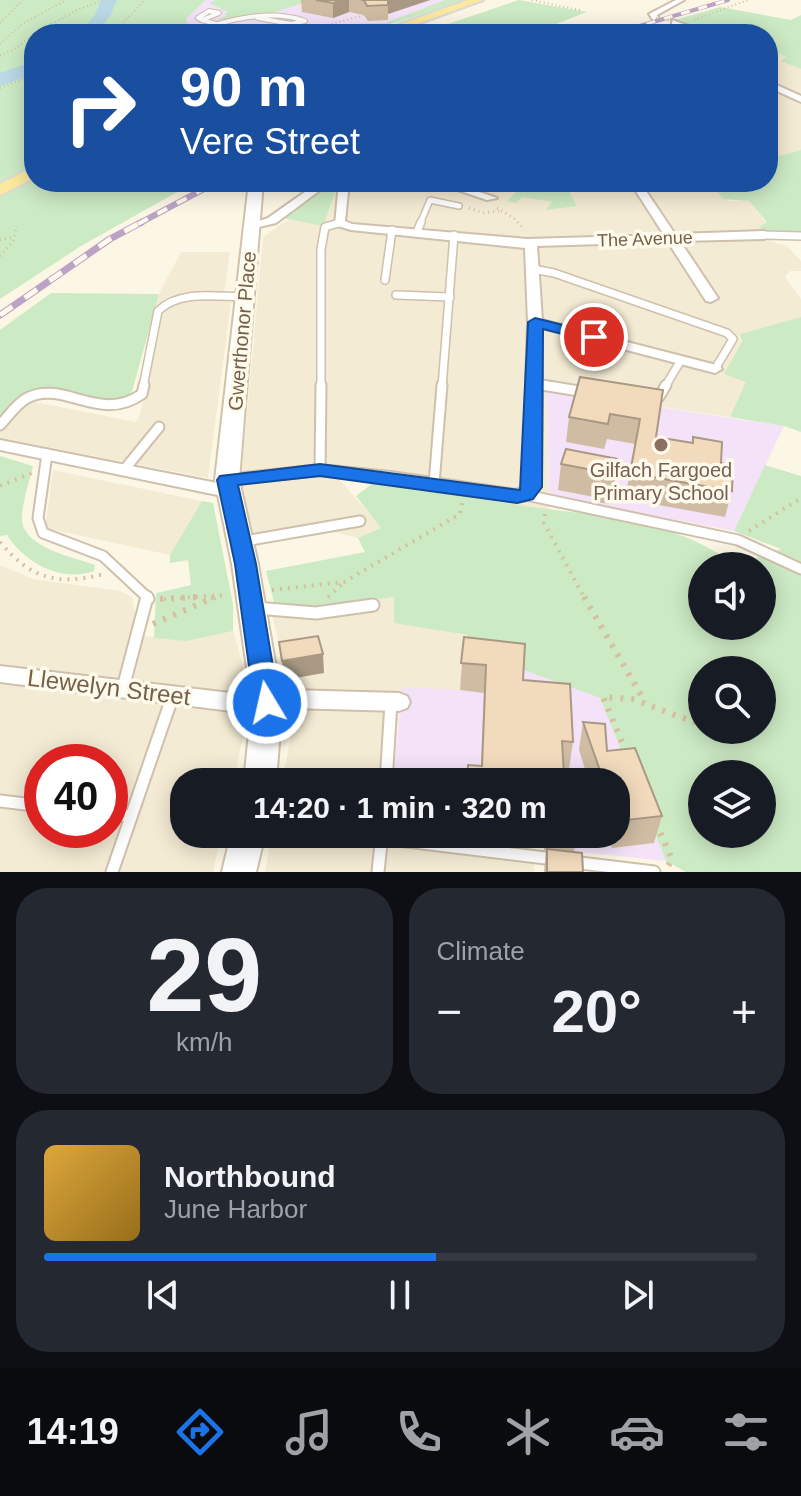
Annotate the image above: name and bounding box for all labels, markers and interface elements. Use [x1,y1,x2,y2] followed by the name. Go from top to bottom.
[180,55,308,118] text: 90 m
[48,56,152,160] icon: right
[180,121,360,162] text: Vere Street
[597,227,693,251] street label: The Avenue
[224,250,260,412] street label: Gwerthonor Place
[560,303,628,371] pin
[572,315,616,359] icon: arrive
[652,436,670,454] marker: Gilfach Fargoed Primary School
[590,459,732,504] place label: Gilfach Fargoed Primary School
[688,552,776,848] map controls
[688,552,776,640] button: sound
[688,656,776,744] button: search
[225,661,309,745] position arrow
[26,664,192,710] street label: Llewelyn Street
[24,744,128,848] speed limit sign: 40
[688,760,776,848] button: layers
[253,791,547,824] text: 14:20 · 1 min · 320 m
[146,917,262,1033] text: 29
[437,936,525,966] text: Climate
[551,978,642,1045] text: 20°
[437,987,462,1036] text: −
[731,987,757,1036] text: +
[176,1027,232,1057] text: km/h
[164,1160,336,1193] text: Northbound
[164,1194,307,1224] text: June Harbor
[141,1273,185,1317] icon: previous
[378,1273,422,1317] icon: pause
[616,1273,660,1317] icon: next
[172,1404,228,1460] icon: directions
[281,1404,337,1460] icon: music
[391,1404,447,1460] icon: phone
[500,1404,556,1460] icon: climate
[609,1404,665,1460] icon: car
[718,1404,774,1460] icon: filters
[27,1411,119,1452] text: 14:19

